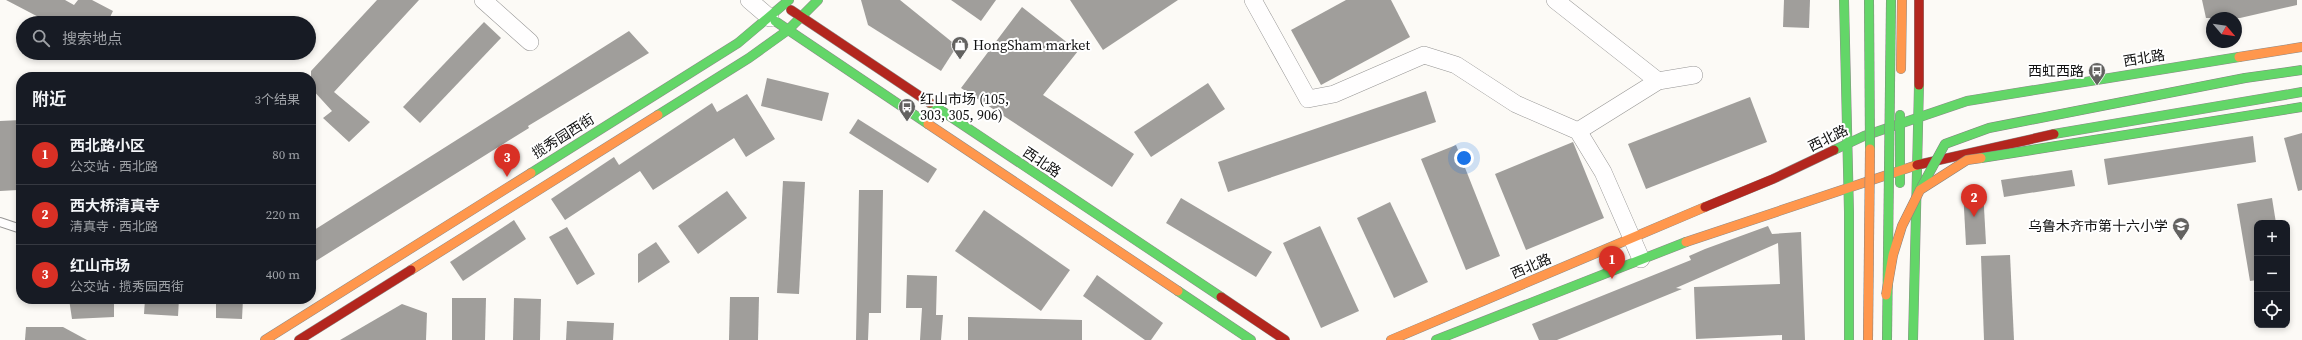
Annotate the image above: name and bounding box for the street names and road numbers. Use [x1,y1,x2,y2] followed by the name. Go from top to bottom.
[2122,45,2166,71] street label: 西北路
[528,109,598,163] street label: 揽秀园西街
[1805,120,1851,156] street label: 西北路
[1019,142,1065,182] street label: 西北路
[1508,249,1554,283] street label: 西北路

